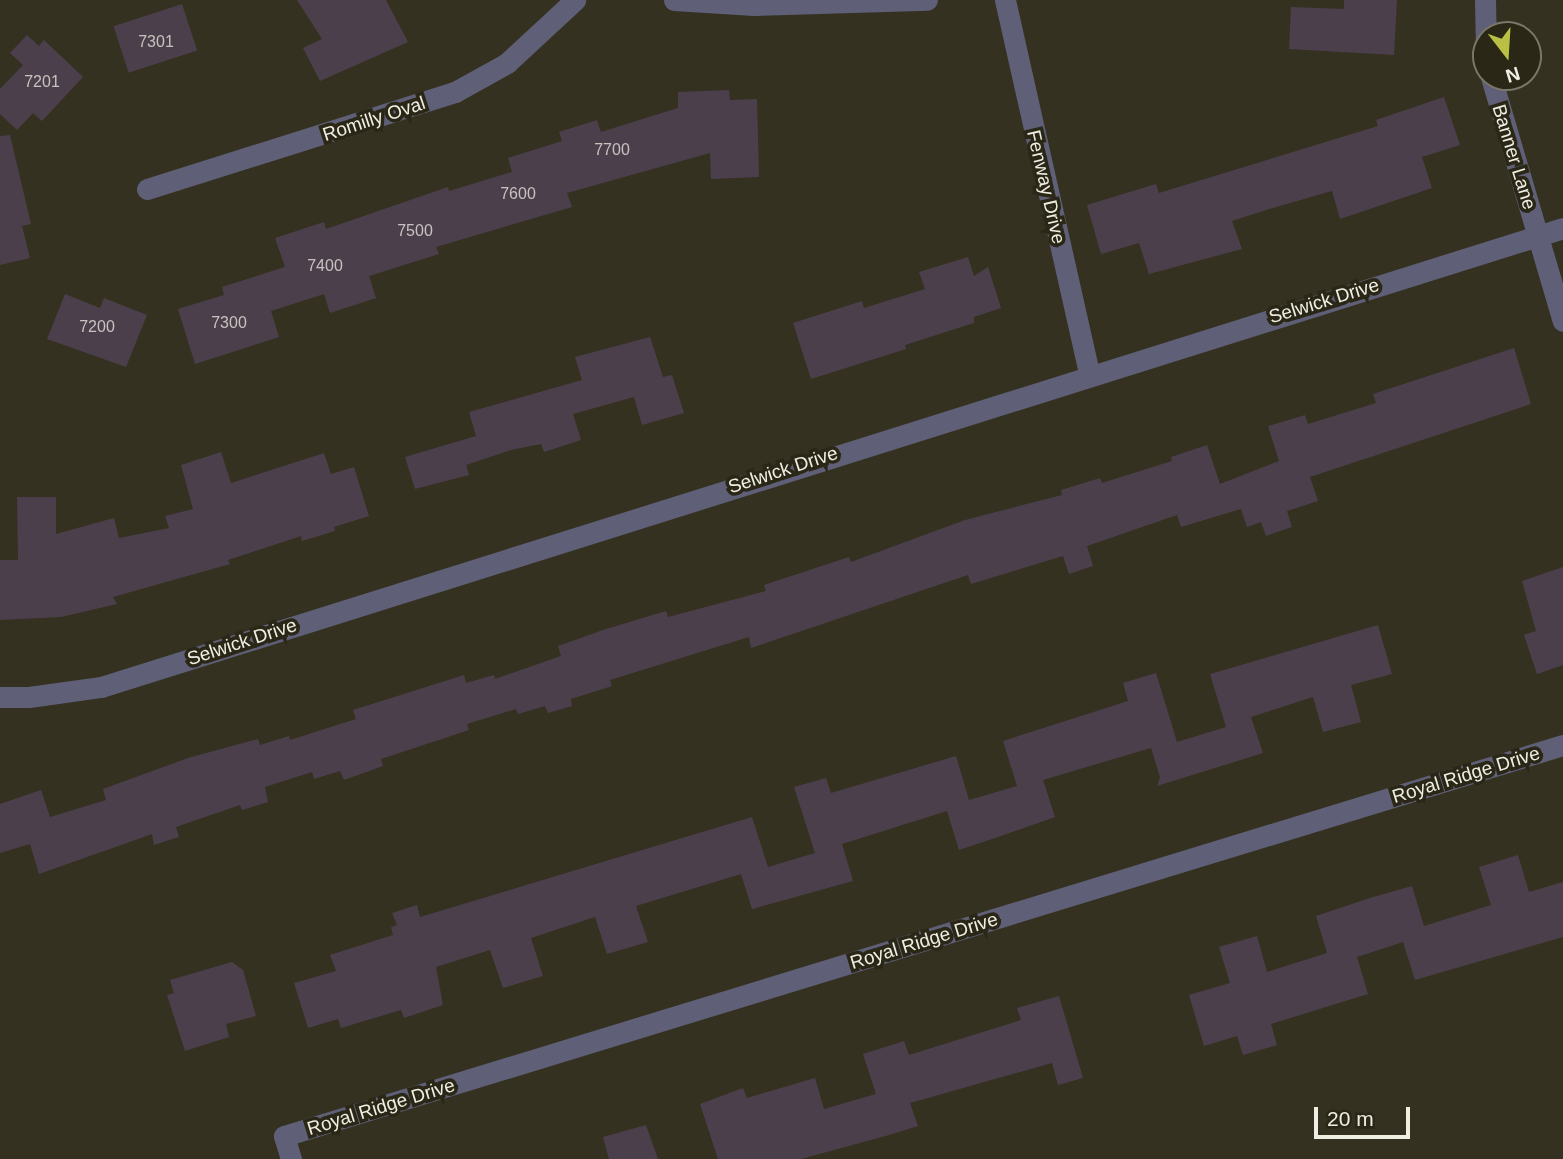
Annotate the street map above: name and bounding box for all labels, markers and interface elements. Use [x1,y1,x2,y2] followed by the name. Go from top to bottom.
[1472,21,1542,91] north arrow
[138,32,174,52] house number: 7301
[1503,63,1522,87] text: N
[24,72,60,92] house number: 7201
[320,92,428,146] street label: Romilly Oval
[1487,102,1541,212] street label: Banner Lane
[1022,128,1070,246] street label: Fenway Drive
[594,140,630,160] house number: 7700
[500,184,536,204] house number: 7600
[397,221,433,241] house number: 7500
[307,256,343,276] house number: 7400
[1266,273,1382,329] street label: Selwick Drive
[211,313,247,333] house number: 7300
[79,317,115,337] house number: 7200
[725,442,841,498] street label: Selwick Drive
[184,614,300,670] street label: Selwick Drive
[1389,742,1543,808] street label: Royal Ridge Drive
[847,908,1001,974] street label: Royal Ridge Drive
[304,1074,458,1140] street label: Royal Ridge Drive
[1318,1092,1414,1136] scale bar
[1327,1107,1374,1130] text: 20 m

